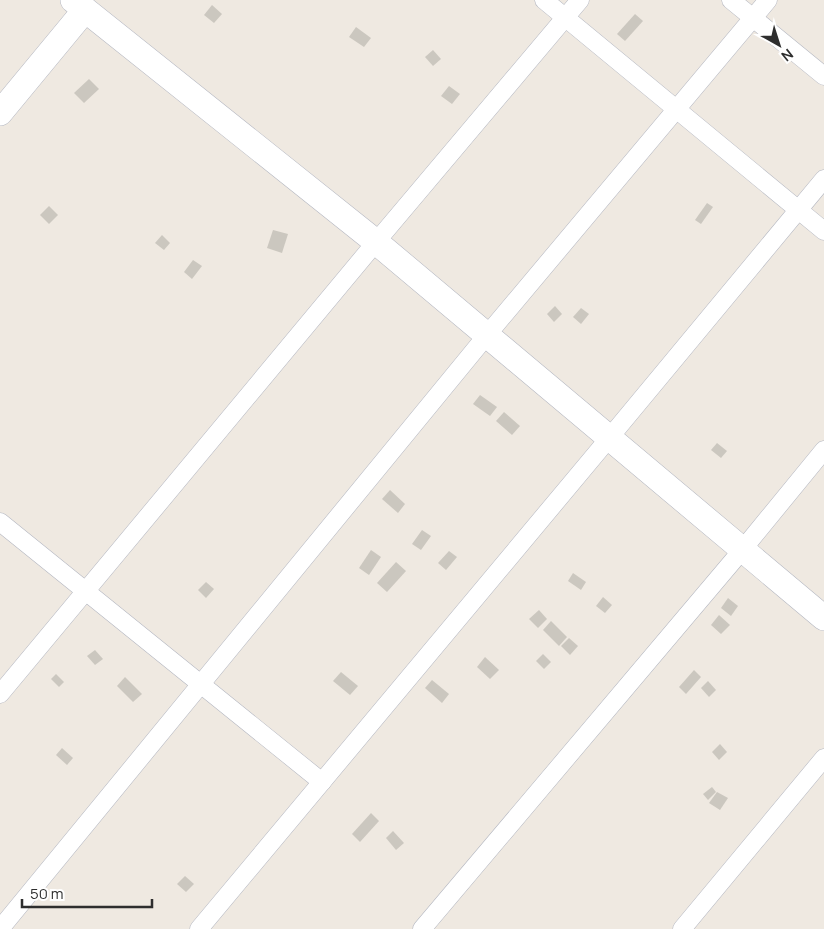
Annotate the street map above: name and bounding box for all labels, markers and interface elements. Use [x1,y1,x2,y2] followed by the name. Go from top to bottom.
[754,20,804,70] north arrow
[778,45,797,66] text: N
[22,876,152,908] scale bar
[30,883,64,904] text: 50 m

